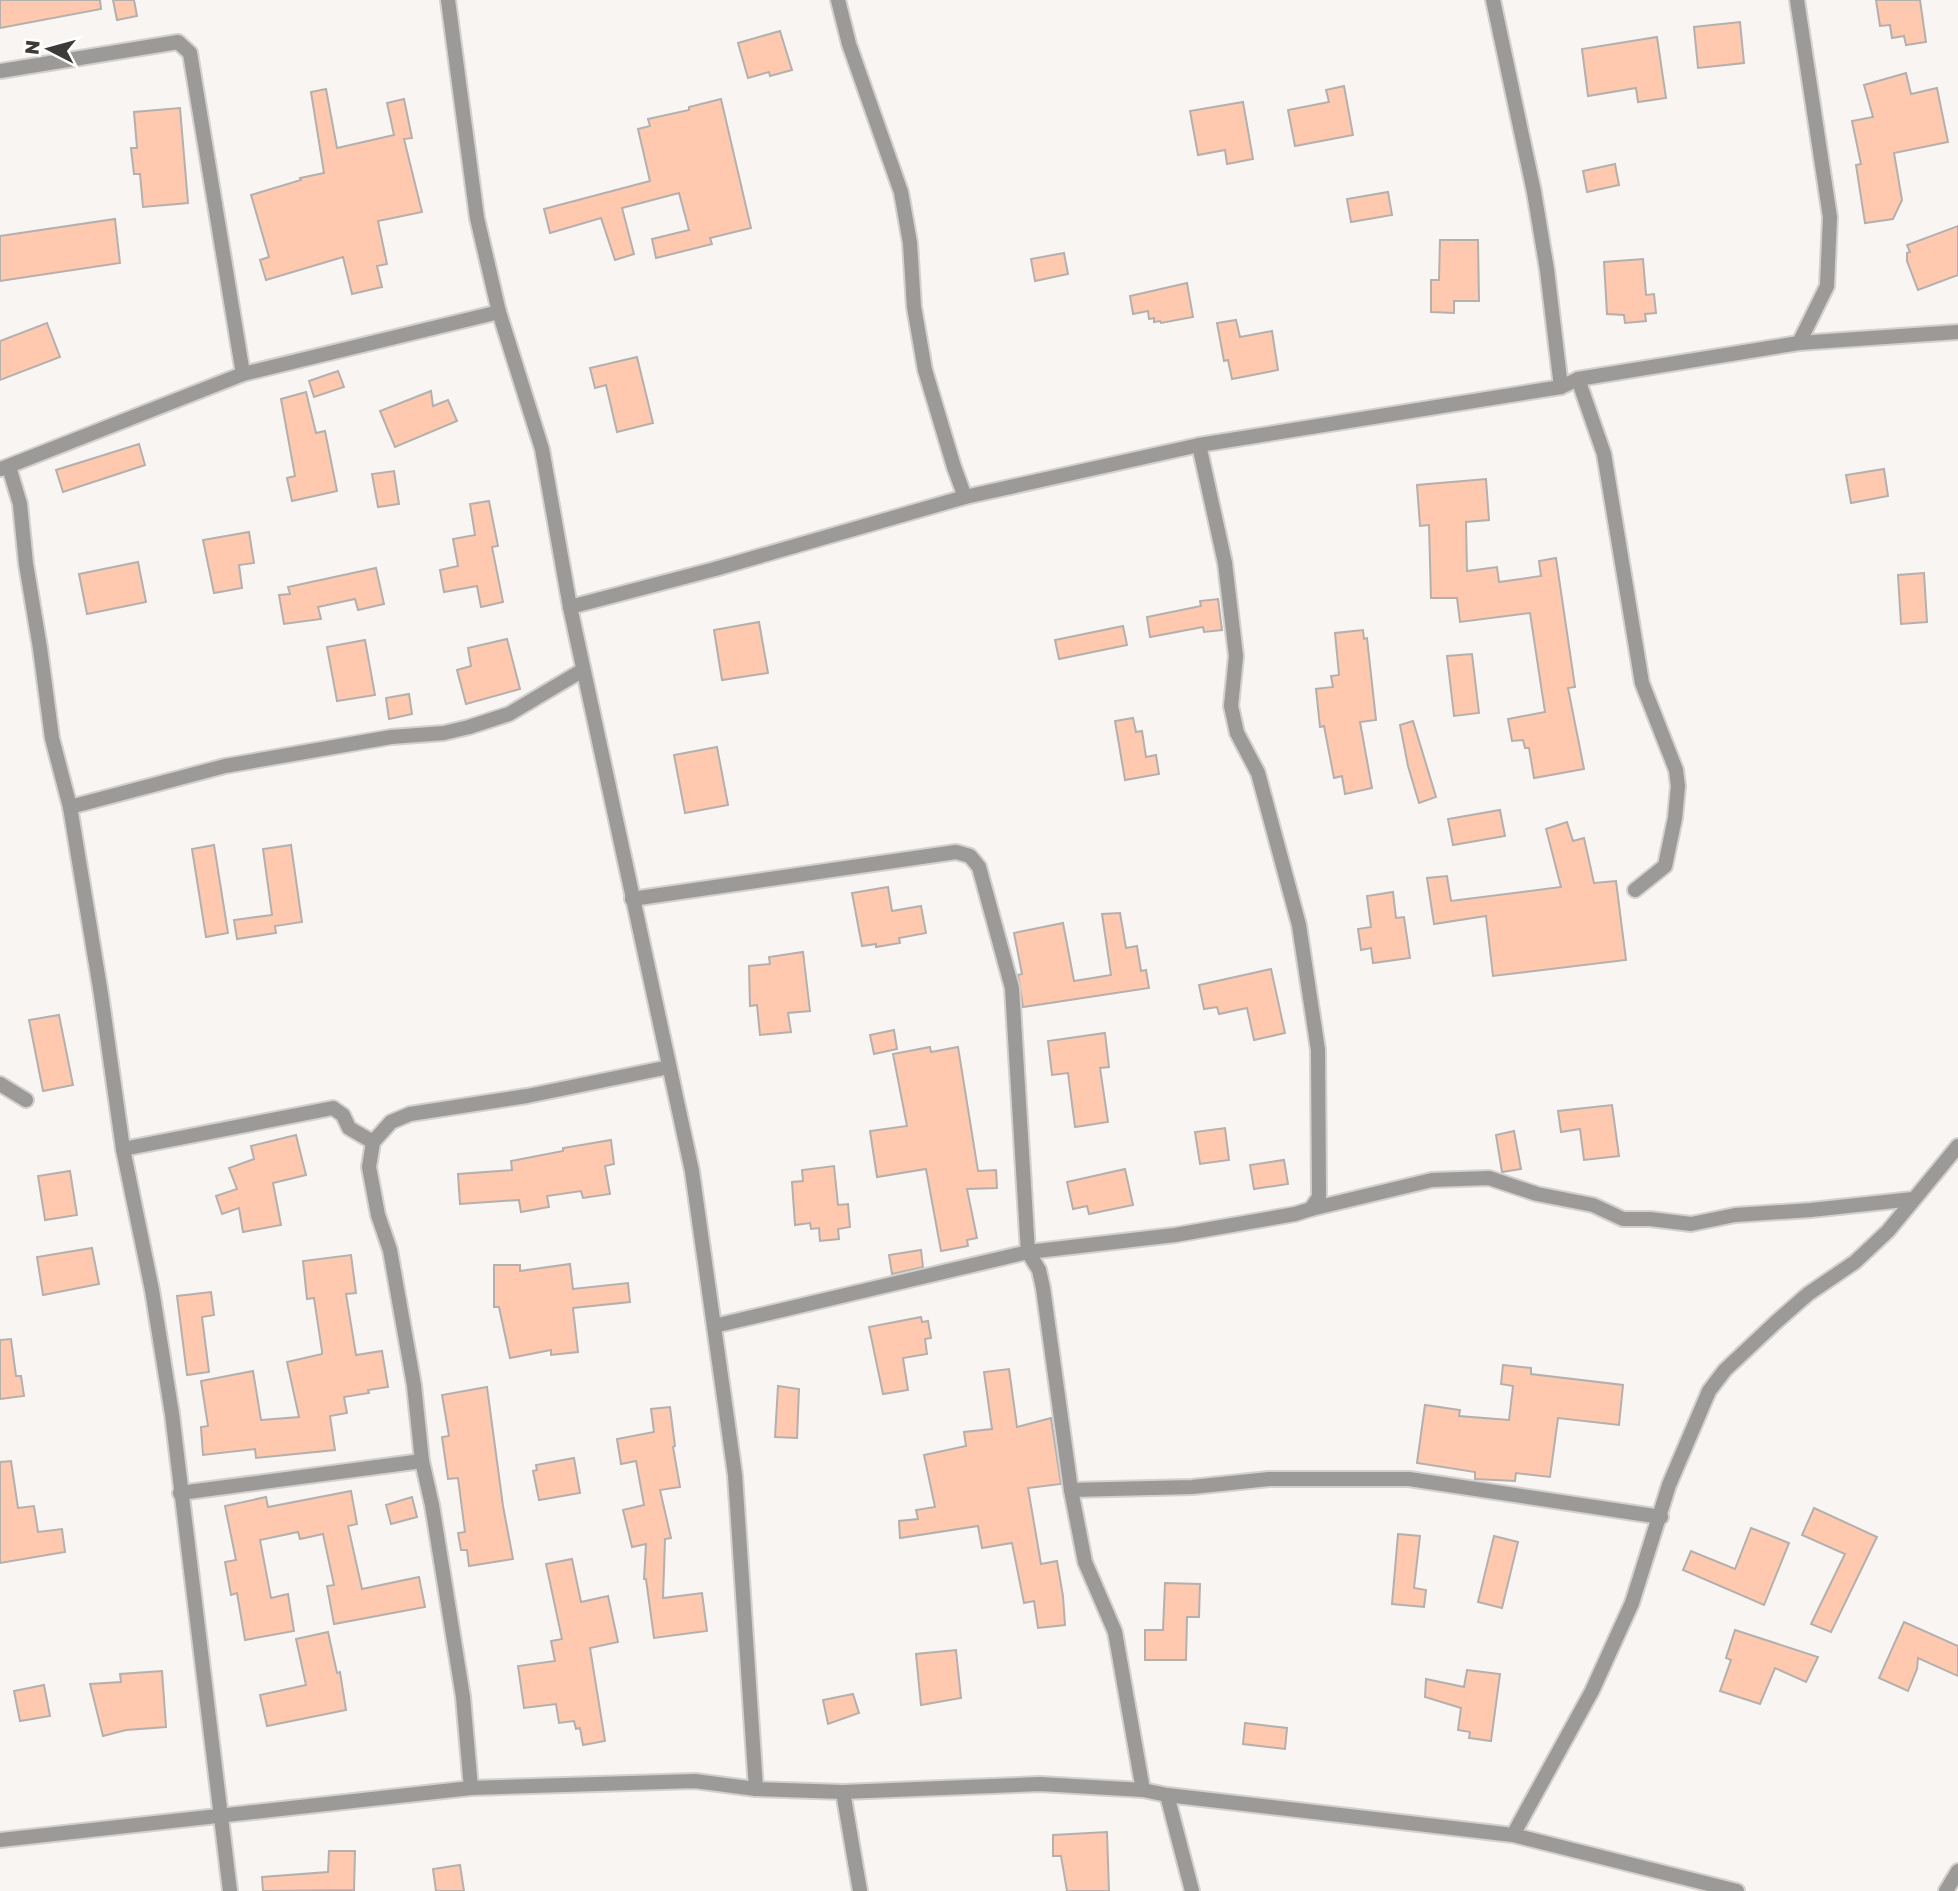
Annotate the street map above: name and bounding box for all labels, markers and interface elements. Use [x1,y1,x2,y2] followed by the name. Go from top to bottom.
[14,14,84,84] north arrow
[19,39,44,56] text: N

